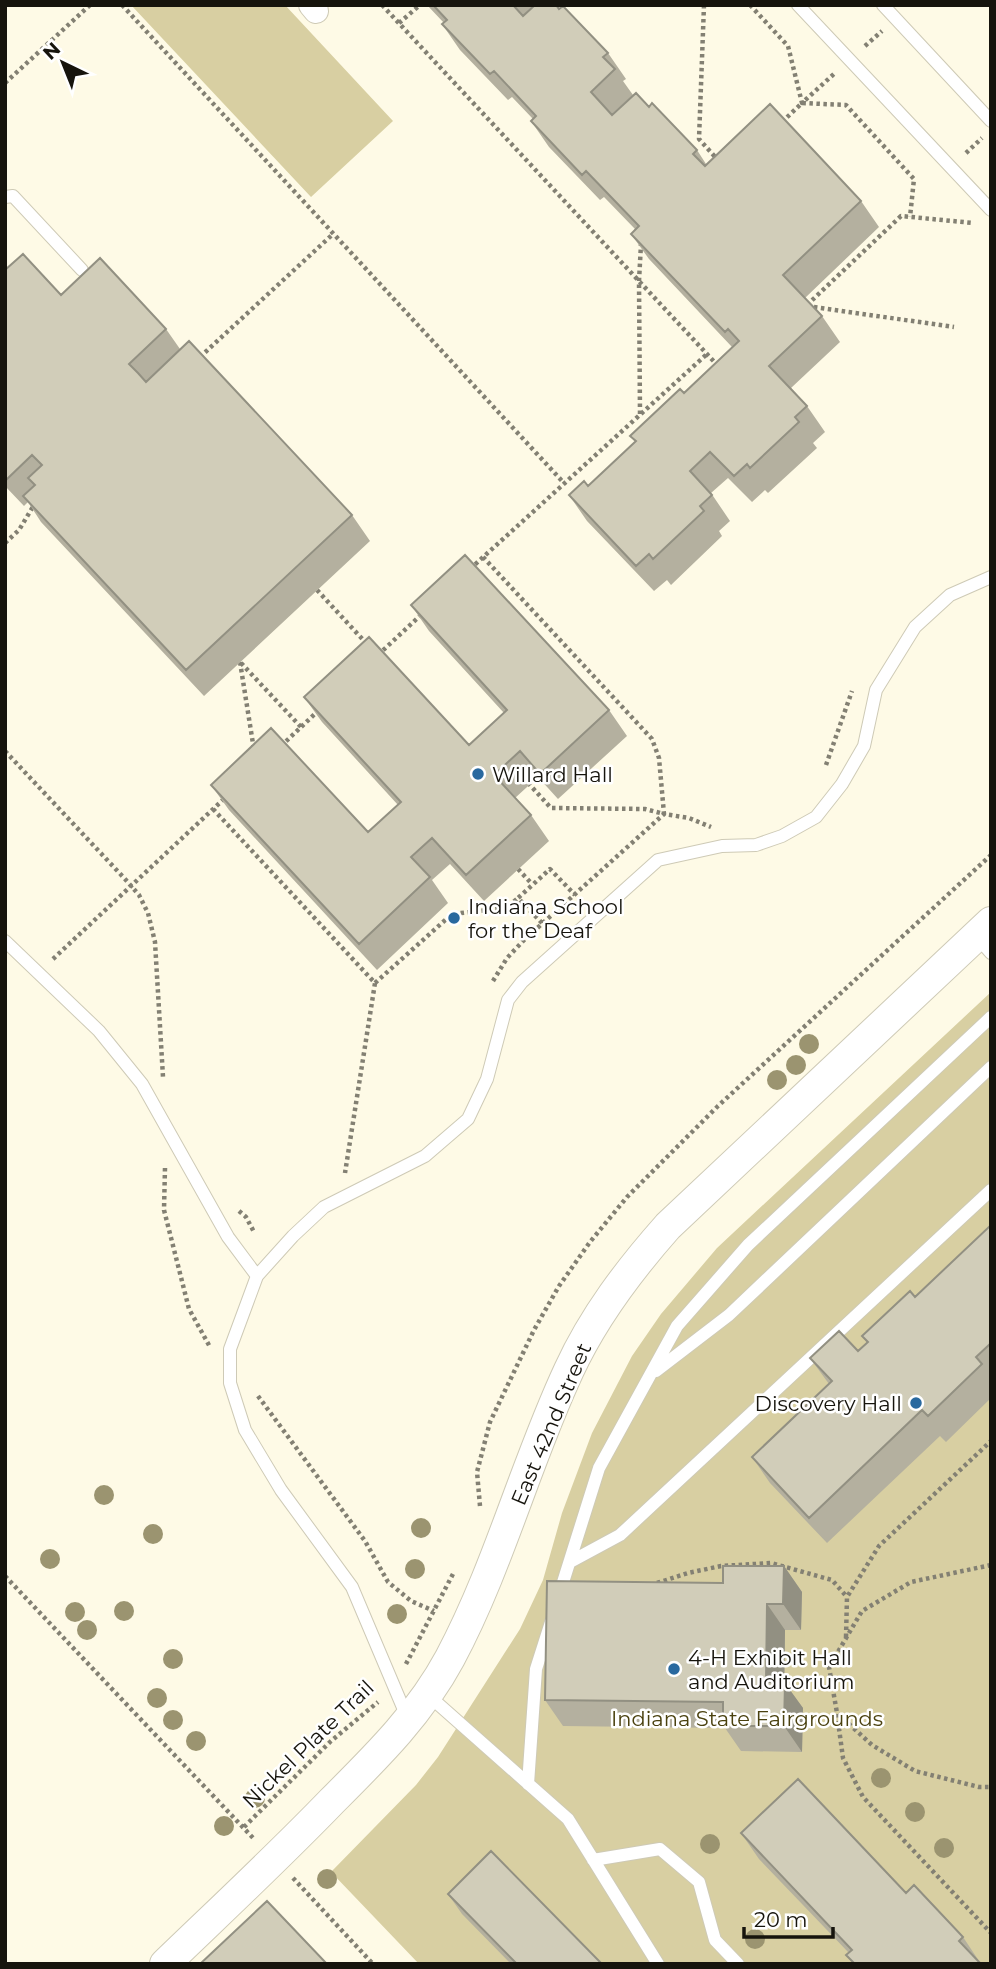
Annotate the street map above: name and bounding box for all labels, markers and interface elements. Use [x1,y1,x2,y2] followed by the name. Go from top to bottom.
[28,28,98,98] north arrow
[38,37,65,65] text: N
[492,762,613,787] place label: Willard Hall
[470,766,486,782] marker: Willard Hall
[468,894,624,943] place label: Indiana School for the Deaf
[446,910,462,926] marker: Indiana School for the Deaf
[506,1339,596,1509] street label: East 42nd Street
[755,1391,902,1416] place label: Discovery Hall
[908,1395,924,1411] marker: Discovery Hall
[688,1645,855,1694] place label: 4-H Exhibit Hall and Auditorium
[666,1661,682,1677] marker: 4-H Exhibit Hall and Auditorium
[237,1675,379,1813] street label: Nickel Plate Trail
[611,1706,883,1731] park label: Indiana State Fairgrounds
[744,1896,833,1940] scale bar
[754,1907,808,1932] text: 20 m

